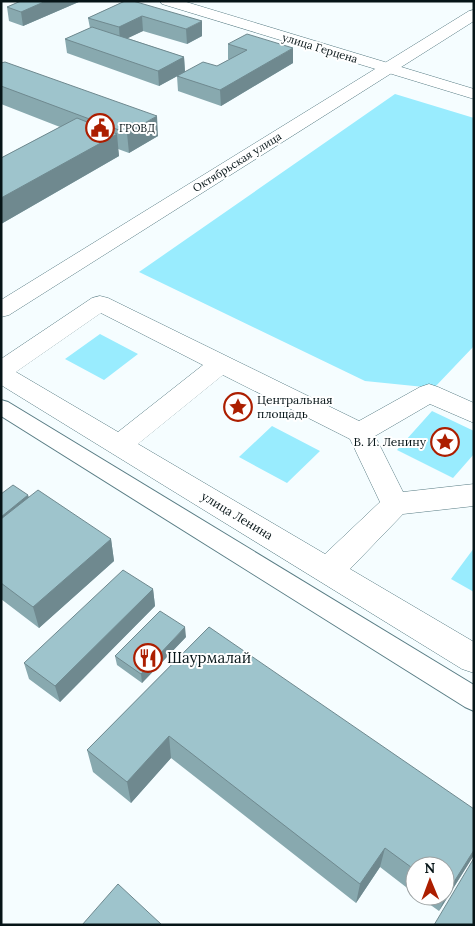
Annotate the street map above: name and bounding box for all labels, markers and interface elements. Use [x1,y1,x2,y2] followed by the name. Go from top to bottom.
[281,30,360,66] street label: улица Герцена
[85,113,115,143] public building icon: ГРОВД
[119,121,155,135] place label: ГРОВД
[190,129,284,195] street label: Октябрьская улица
[223,392,253,422] place icon: Центральная площадь
[257,392,333,421] place label: Центральная площадь
[430,427,460,457] place icon: В. И. Ленину
[353,434,427,449] place label: В. И. Ленину
[199,488,276,543] street label: улица Ленина
[133,643,163,673] restaurant icon: Шаурмалай
[167,648,251,667] place label: Шаурмалай
[405,856,455,906] north arrow
[424,859,436,877] text: N

